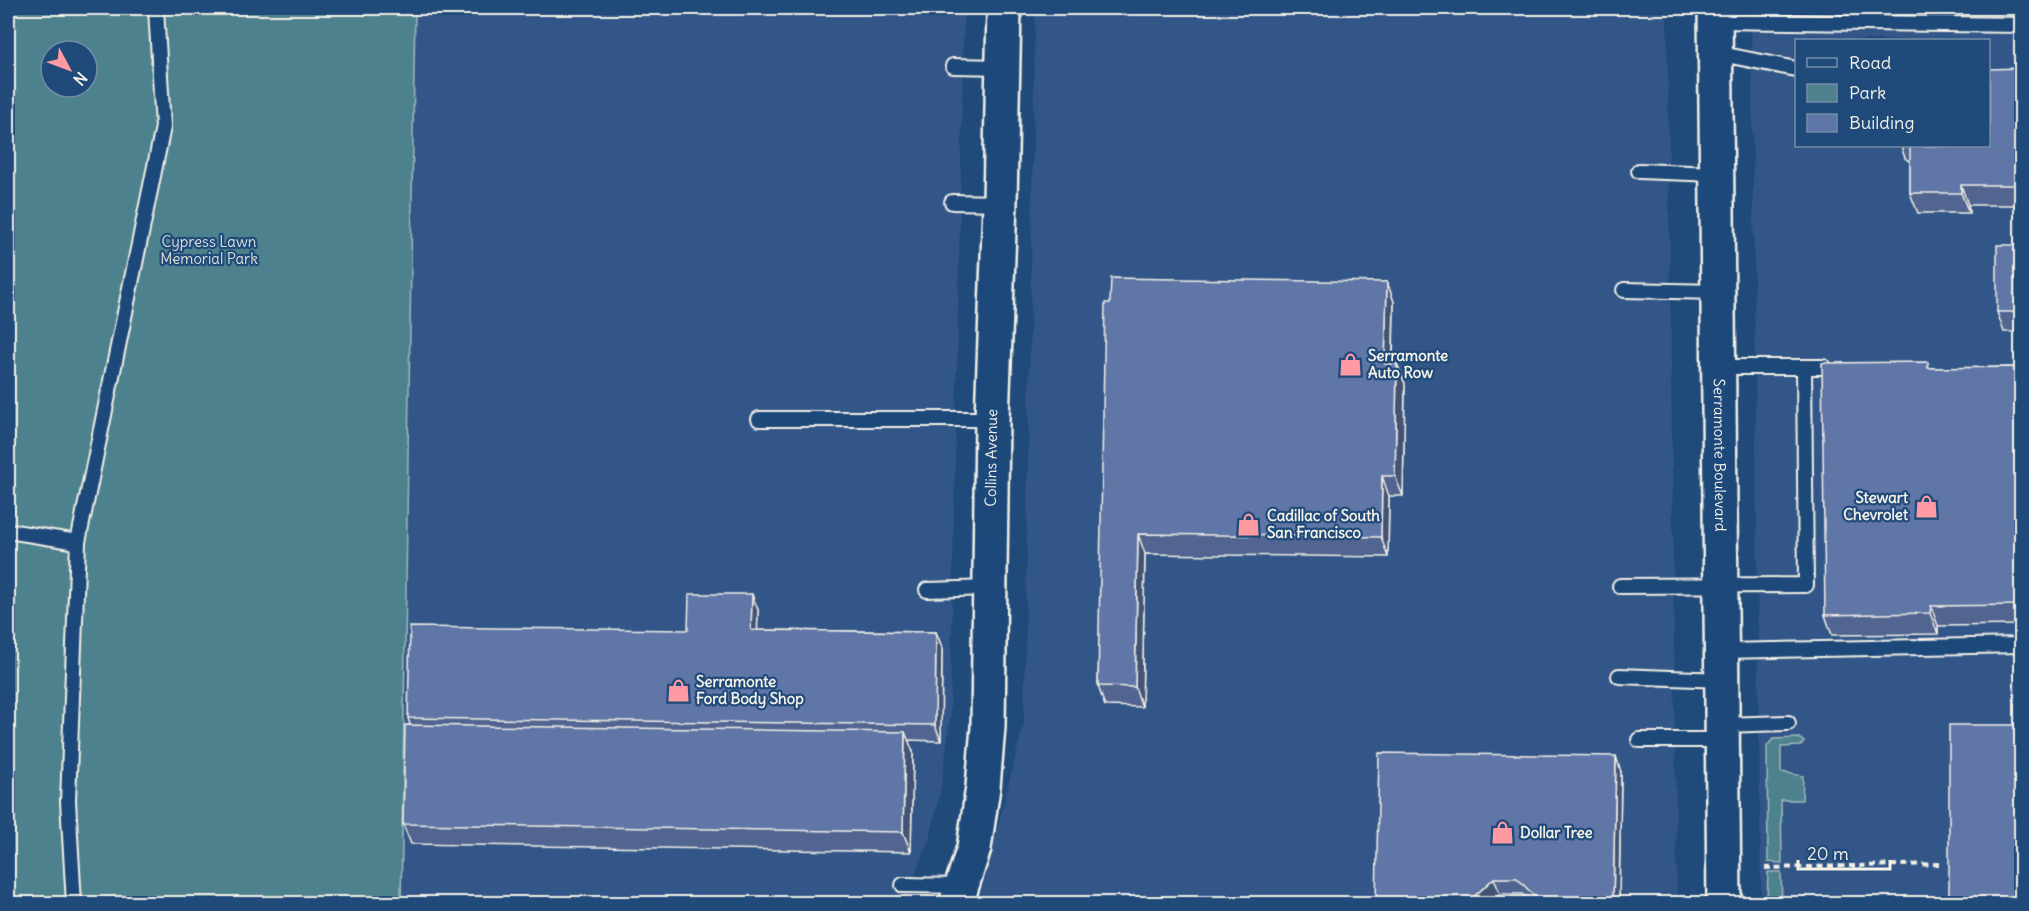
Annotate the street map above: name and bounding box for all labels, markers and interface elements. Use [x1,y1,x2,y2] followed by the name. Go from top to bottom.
[39,39,99,99] north arrow
[1795,39,1990,147] legend
[1849,51,1892,74] text: Road
[69,68,91,90] text: N
[1849,81,1886,104] text: Park
[1849,111,1914,134] text: Building
[160,232,258,268] park label: Cypress Lawn Memorial Park
[1368,346,1448,382] place label: Serramonte Auto Row
[1337,352,1363,378] shop icon: Serramonte Auto Row
[1710,378,1730,532] street label: Serramonte Boulevard
[981,408,1001,507] street label: Collins Avenue
[1843,488,1909,524] place label: Stewart Chevrolet
[1913,494,1939,520] shop icon: Stewart Chevrolet
[1267,506,1380,542] place label: Cadillac of South San Francisco
[1236,512,1262,538] shop icon: Cadillac of South San Francisco
[696,672,804,709] place label: Serramonte Ford Body Shop
[665,678,691,704] shop icon: Serramonte Ford Body Shop
[1489,820,1515,846] shop icon: Dollar Tree
[1520,823,1593,842] place label: Dollar Tree
[1798,833,1890,871] scale bar
[1807,842,1849,865] text: 20 m

